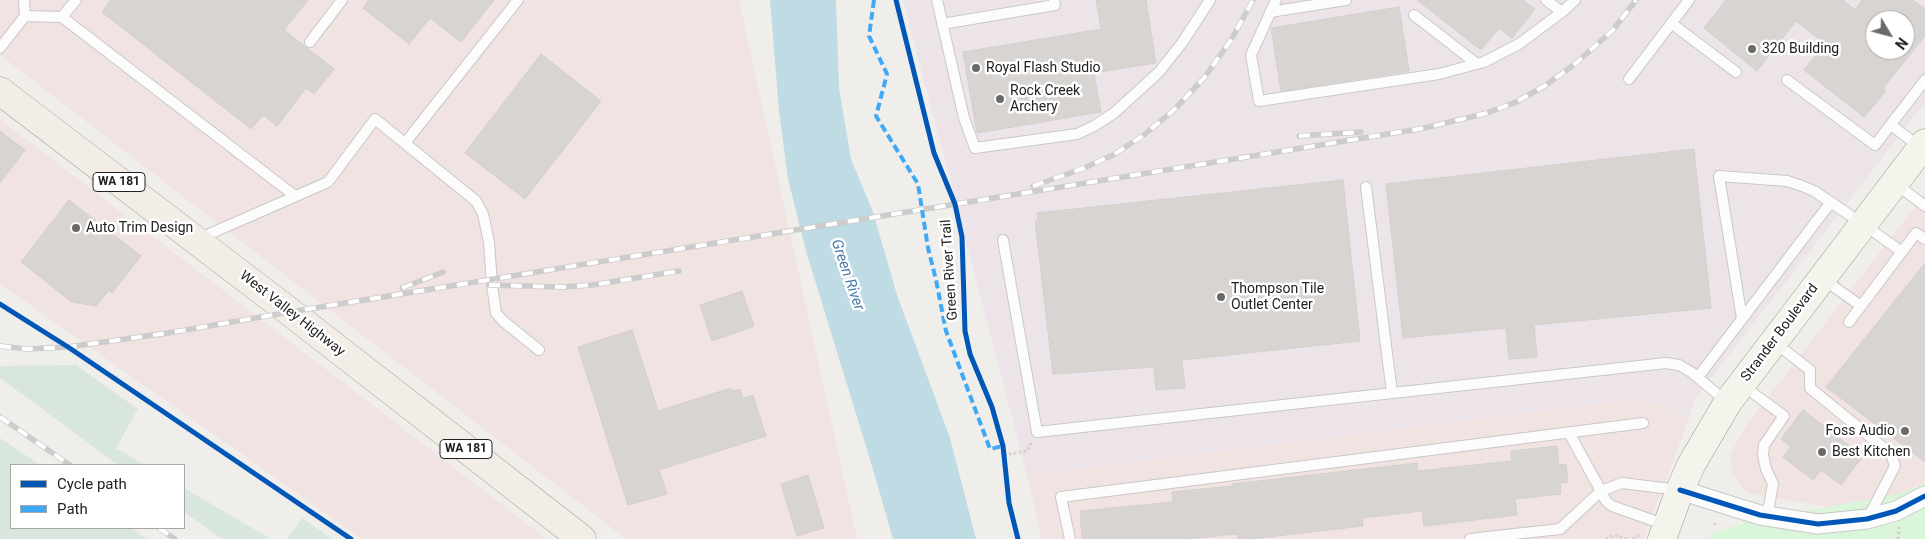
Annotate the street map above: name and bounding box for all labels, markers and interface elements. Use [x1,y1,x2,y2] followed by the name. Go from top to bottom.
[1865,10,1915,60] north arrow
[1892,35,1911,52] text: N
[1762,41,1839,57] place label: 320 Building
[1746,43,1758,55] marker: 320 Building
[986,60,1101,76] place label: Royal Flash Studio
[970,62,982,74] marker: Royal Flash Studio
[1010,83,1080,115] place label: Rock Creek Archery
[994,93,1006,105] marker: Rock Creek Archery
[93,172,145,192] road number: WA 181
[938,219,962,321] street label: Green River Trail
[86,220,193,236] place label: Auto Trim Design
[70,222,82,234] marker: Auto Trim Design
[826,237,868,313] water label: Green River
[236,268,348,360] street label: West Valley Highway
[1231,281,1324,314] place label: Thompson Tile Outlet Center
[1738,281,1822,385] street label: Strander Boulevard
[1215,291,1227,303] marker: Thompson Tile Outlet Center
[1825,423,1895,439] place label: Foss Audio
[1899,425,1911,437] marker: Foss Audio
[440,439,492,458] road number: WA 181
[1832,444,1910,460] place label: Best Kitchen
[1816,446,1828,458] marker: Best Kitchen
[10,464,185,529] legend
[57,475,127,493] text: Cycle path
[57,500,88,518] text: Path

